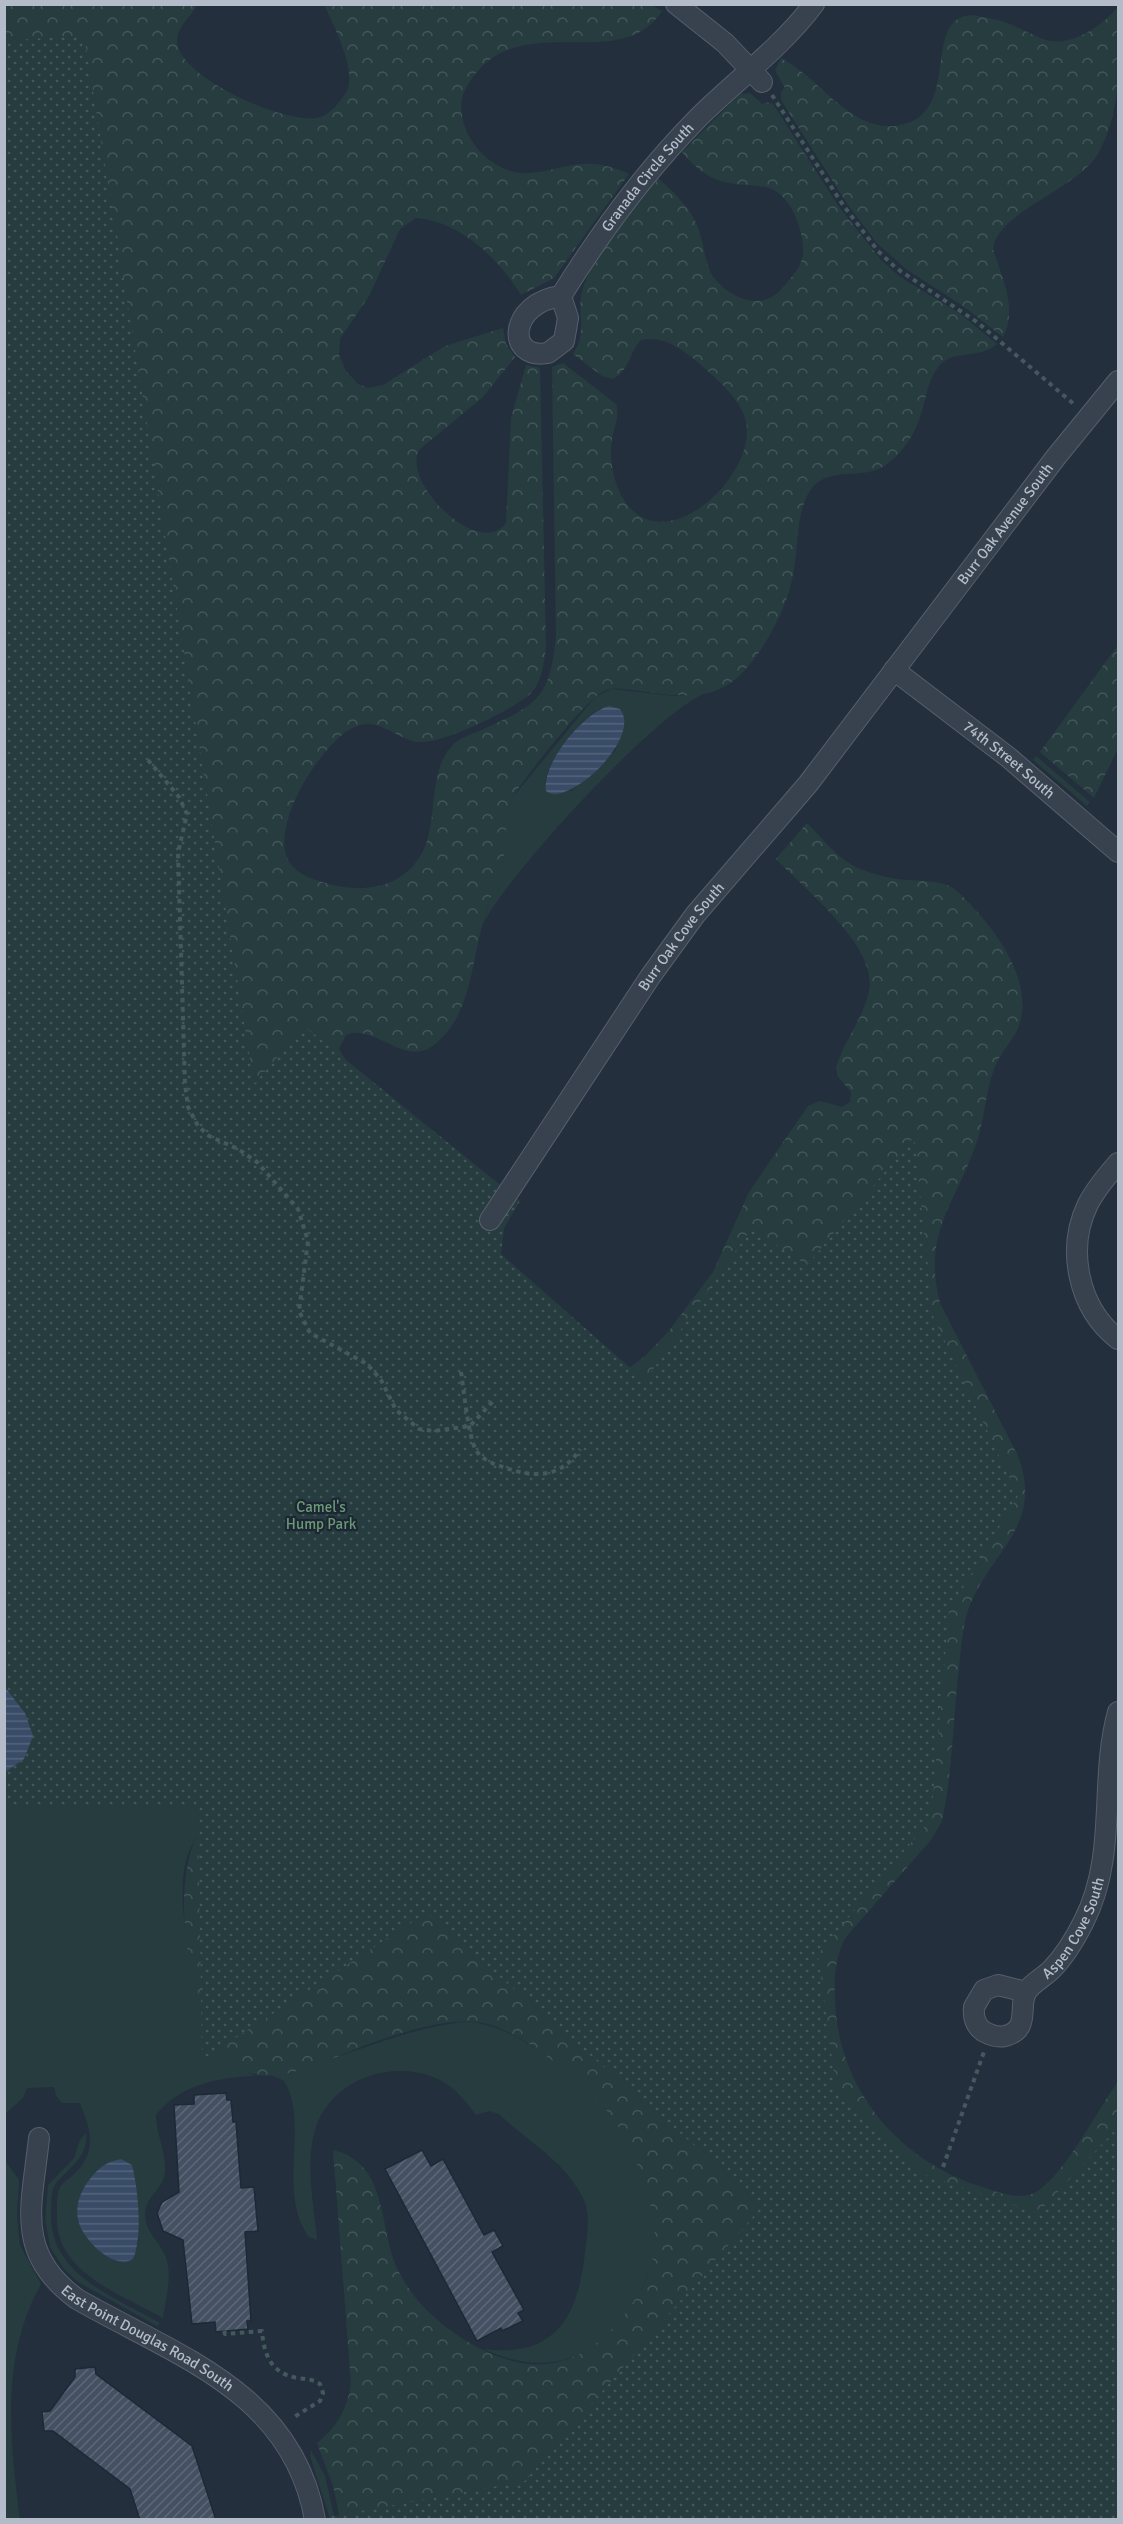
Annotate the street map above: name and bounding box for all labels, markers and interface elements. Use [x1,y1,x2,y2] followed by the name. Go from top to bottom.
[598,119,698,235] street label: Granada Circle South
[953,460,1057,588] street label: Burr Oak Avenue South
[960,717,1059,802] street label: 74th Street South
[634,879,728,994] street label: Burr Oak Cove South
[286,1498,357,1533] park label: Camel's Hump Park
[1038,1875,1108,1983] street label: Aspen Cove South
[57,2281,237,2395] street label: East Point Douglas Road South

